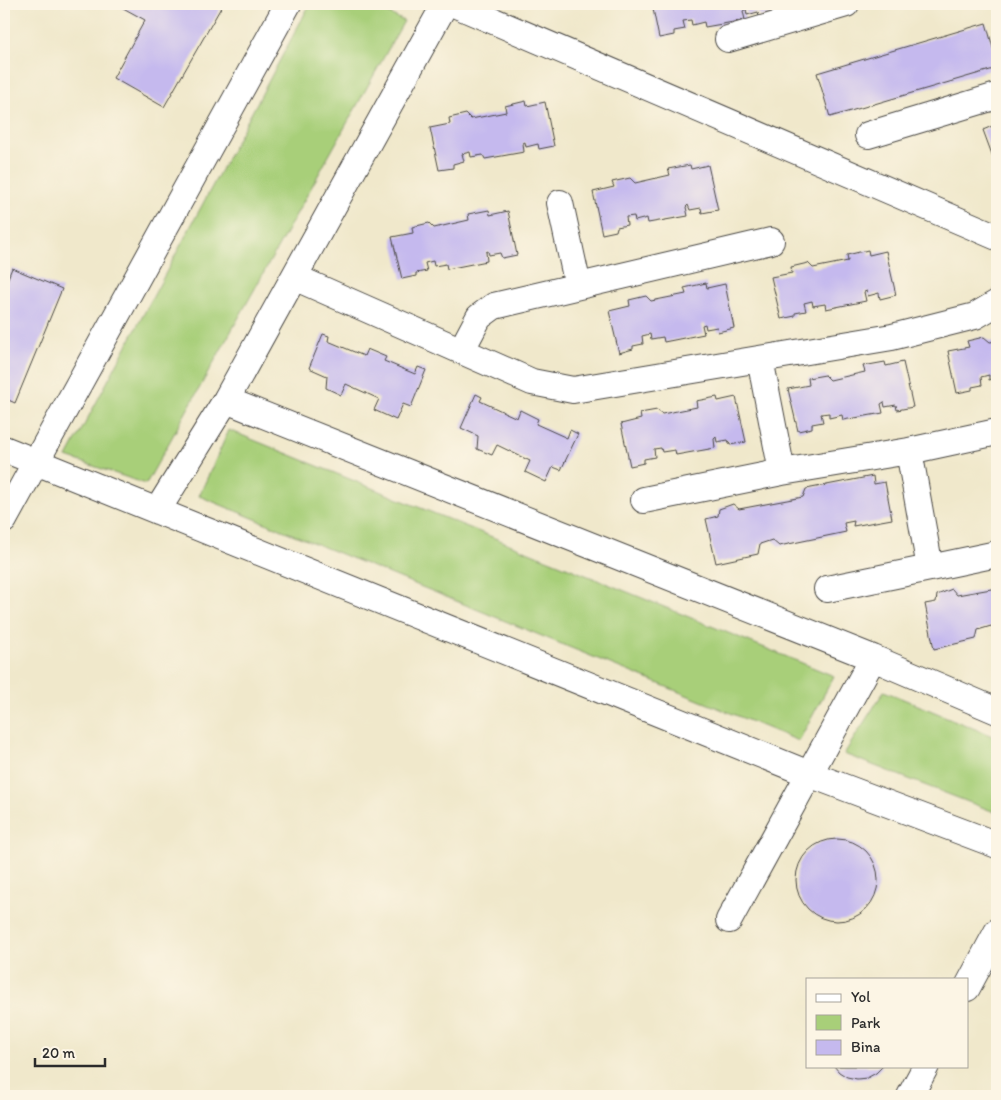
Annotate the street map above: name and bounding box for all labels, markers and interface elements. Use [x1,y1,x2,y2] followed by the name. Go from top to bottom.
[806,978,968,1068] legend
[851,988,871,1006] text: Yol
[851,1014,881,1032] text: Park
[35,1035,105,1067] scale bar
[851,1038,881,1056] text: Bina
[42,1044,76,1062] text: 20 m

